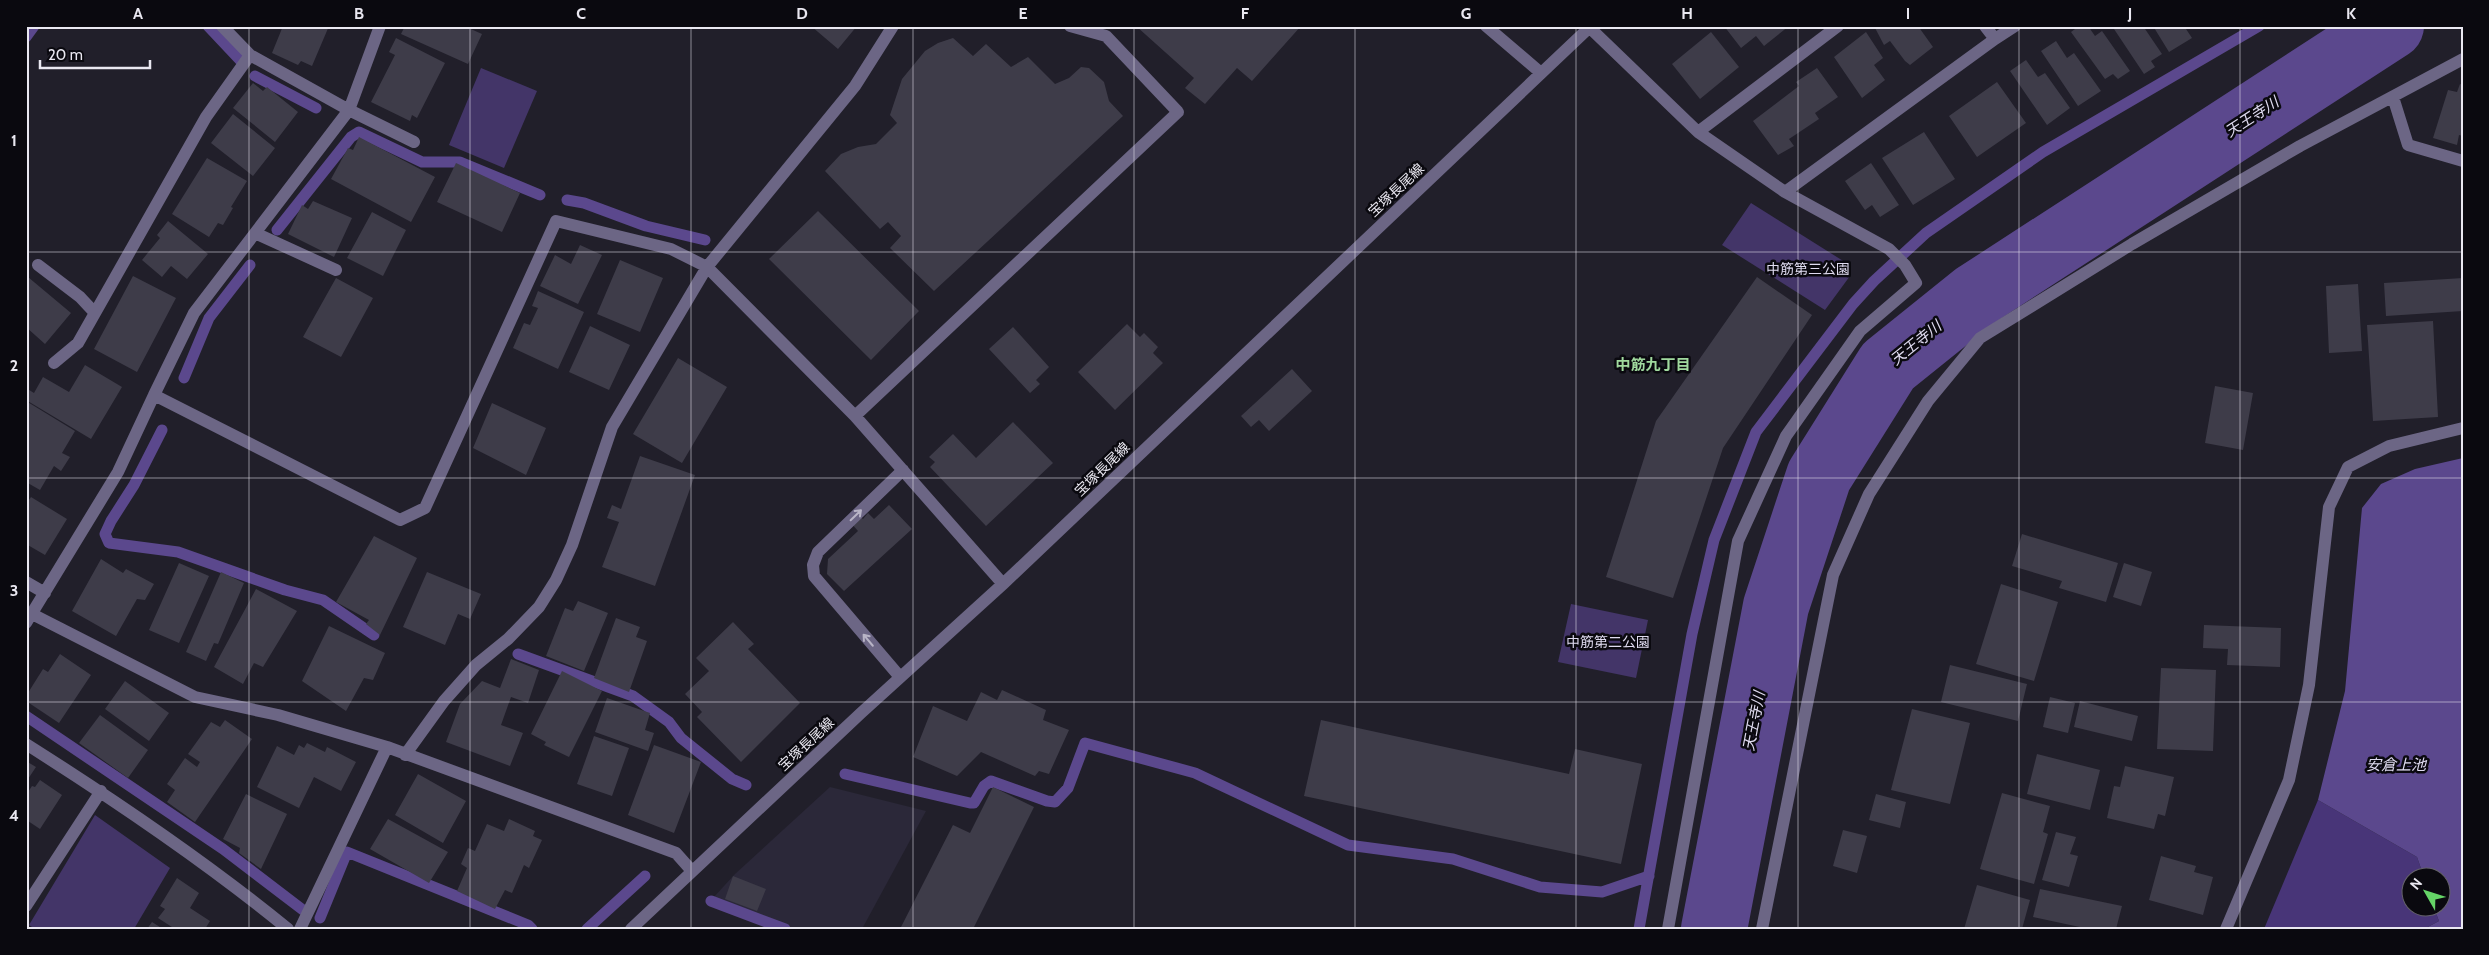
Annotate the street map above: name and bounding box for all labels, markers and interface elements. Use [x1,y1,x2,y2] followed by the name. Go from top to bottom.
[133,4,143,23] text: A
[354,4,364,23] text: B
[576,4,586,23] text: C
[796,4,808,23] text: D
[1018,4,1028,23] text: E
[1241,4,1250,23] text: F
[1461,4,1471,23] text: G
[1681,4,1693,23] text: H
[1906,4,1910,23] text: I
[2127,4,2132,23] text: J
[2346,4,2356,23] text: K
[40,38,150,70] scale bar
[48,46,83,64] text: 20 m
[2222,92,2284,141] water label: 天王寺川
[11,131,17,150] text: 1
[1364,160,1428,220] street label: 宝塚長尾線
[1766,260,1850,278] park label: 中筋第三公園
[1887,316,1947,369] water label: 天王寺川
[10,356,18,375] text: 2
[1615,356,1691,374] district label: 中筋九丁目
[1071,438,1133,500] street label: 宝塚長尾線
[850,509,863,521] one-way arrow
[10,581,18,600] text: 3
[1566,633,1650,651] park label: 中筋第二公園
[863,634,874,647] one-way arrow
[1739,688,1769,752] water label: 天王寺川
[774,714,838,774] street label: 宝塚長尾線
[2366,756,2428,774] water label: 安倉上池
[9,806,19,825] text: 4
[2402,868,2452,918] north arrow
[2406,874,2426,893] text: N

